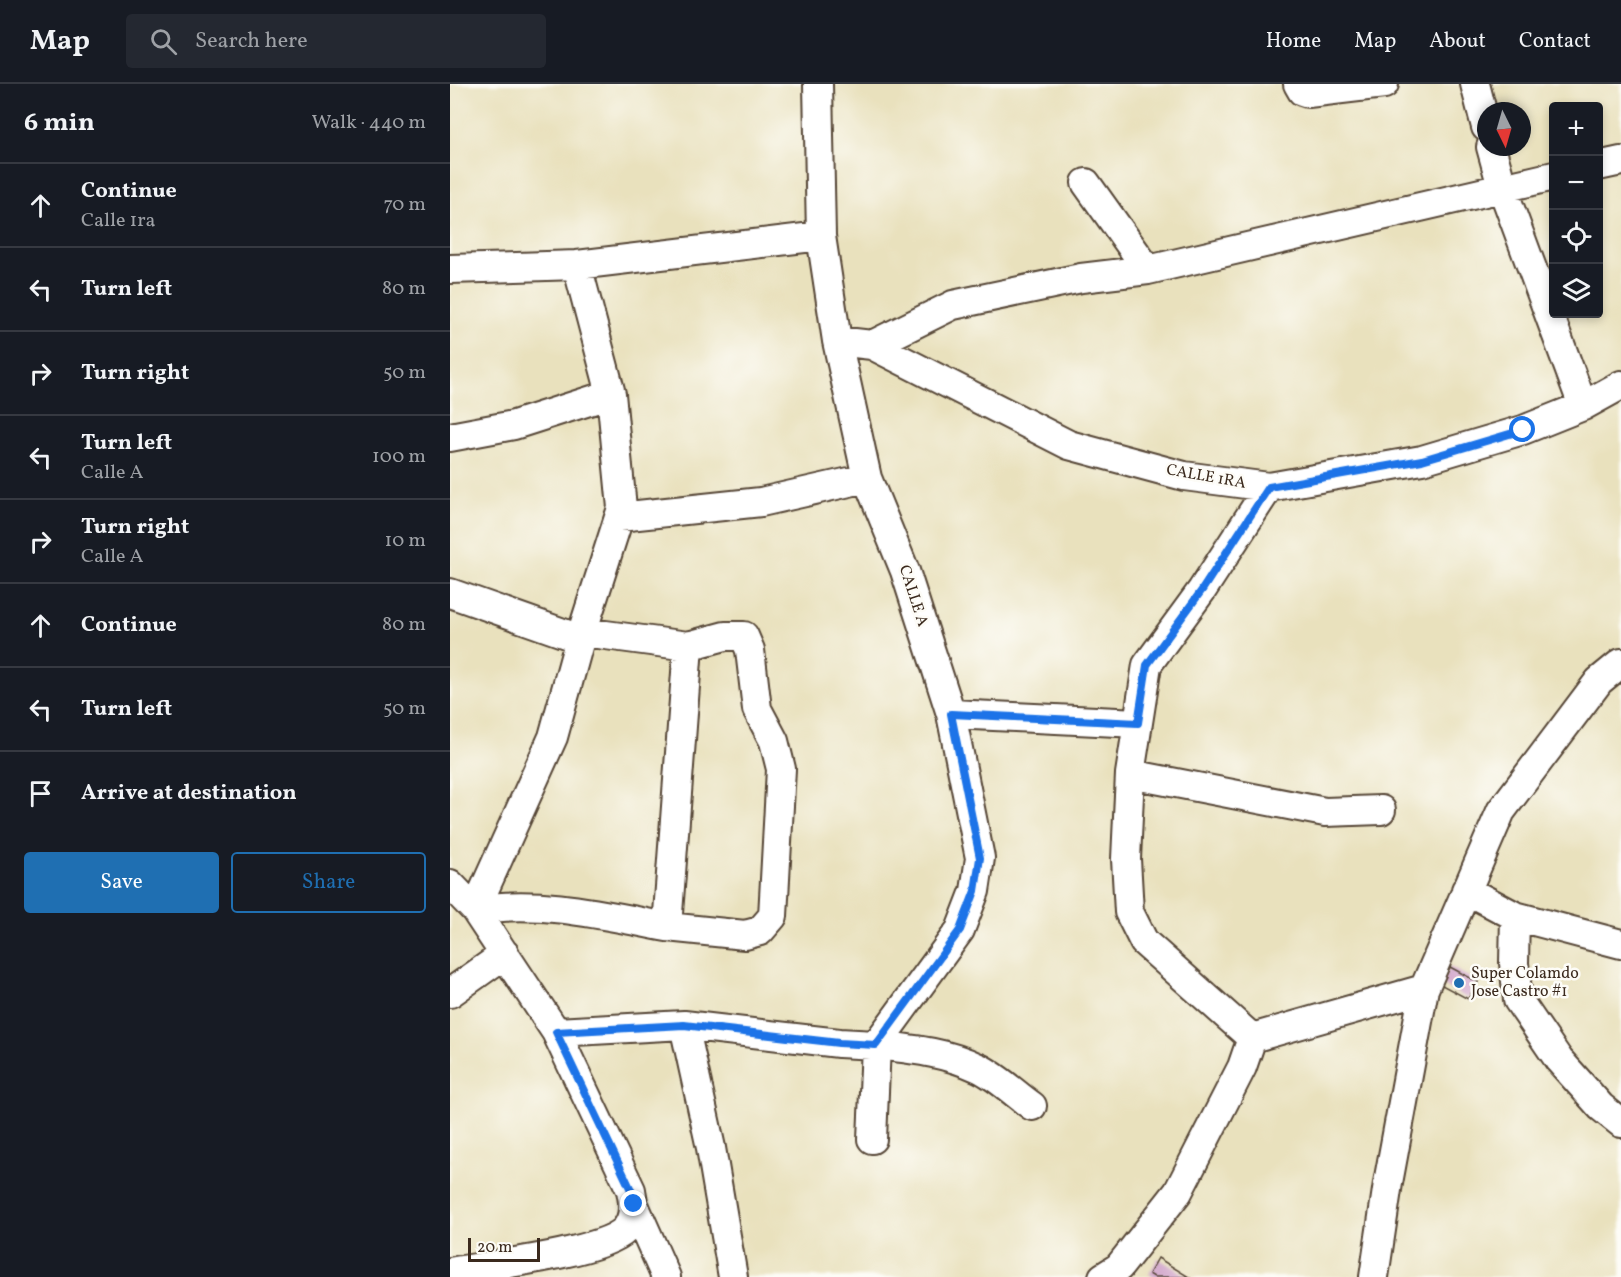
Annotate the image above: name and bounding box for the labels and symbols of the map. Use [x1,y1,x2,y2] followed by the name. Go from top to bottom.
[1477,102,1531,156] north arrow
[1509,416,1535,442] route start
[1164,459,1248,495] street label: CALLE 1RA
[893,562,933,630] street label: CALLE A
[1471,963,1579,1003] place label: Super Colamdo Jose Castro #1
[1452,976,1466,990] marker: Super Colamdo Jose Castro #1
[620,1190,646,1216] route end
[468,1235,540,1262] scale bar

